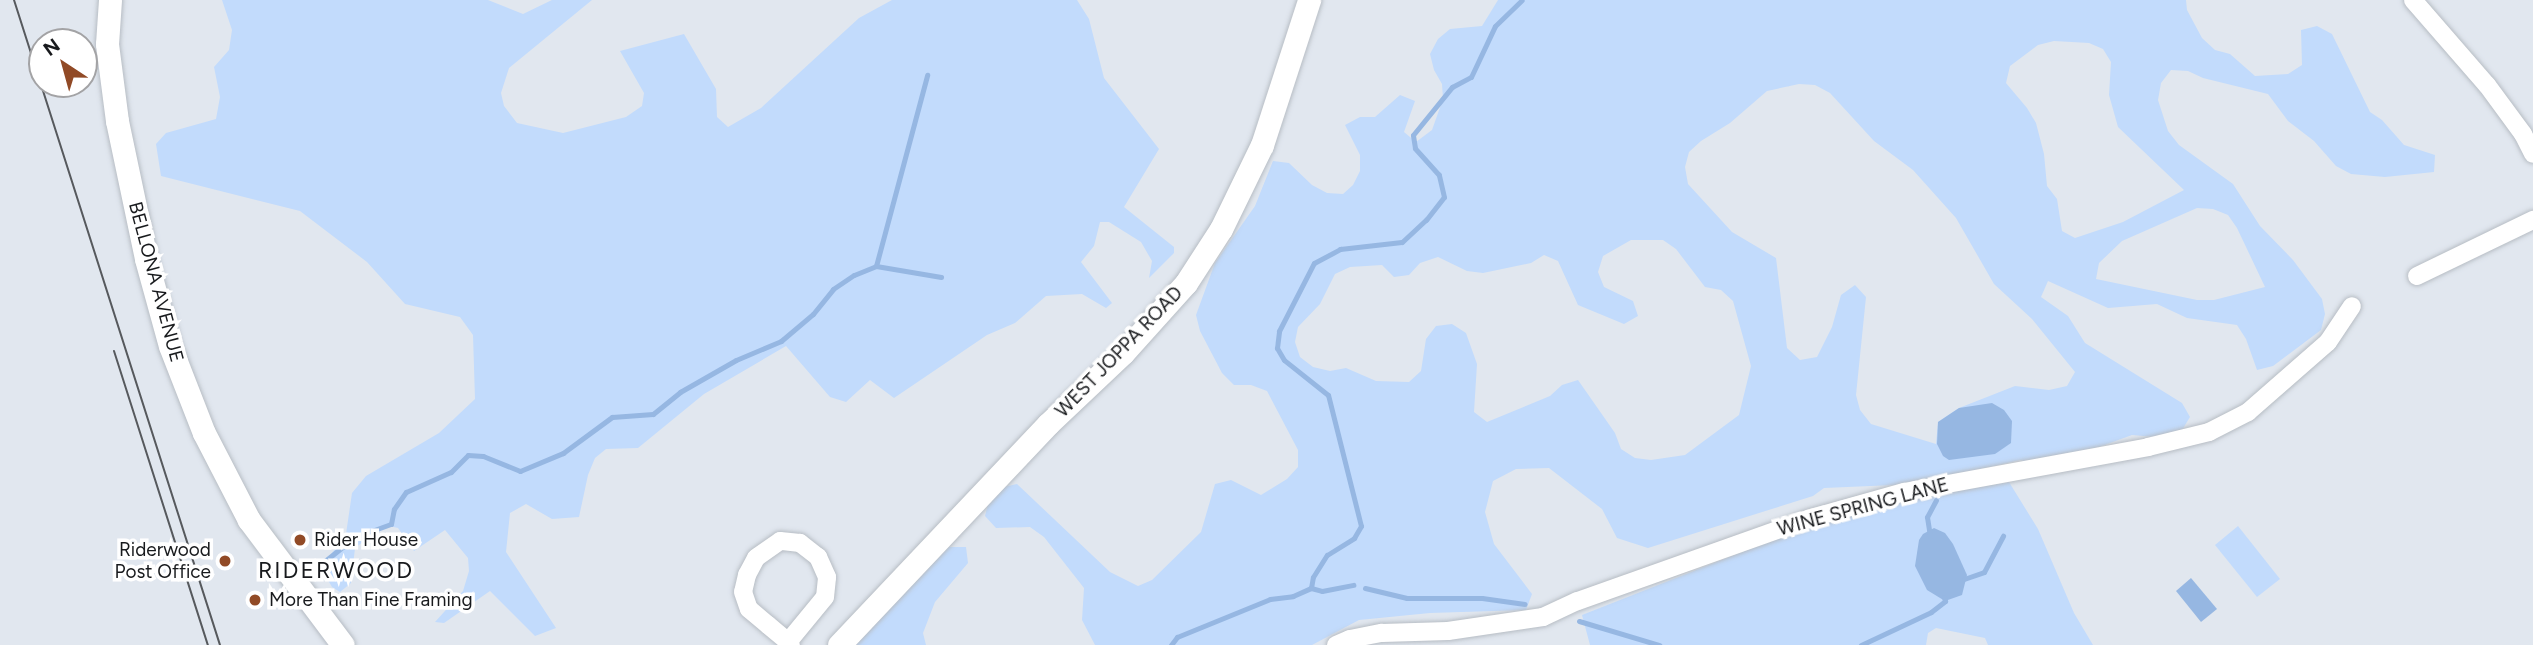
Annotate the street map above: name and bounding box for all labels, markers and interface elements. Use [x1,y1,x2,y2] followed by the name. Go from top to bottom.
[28,28,98,98] north arrow
[39,34,64,61] text: N
[124,199,188,365] street label: BELLONA AVENUE
[1051,282,1187,422] street label: WEST JOPPA ROAD
[1775,473,1951,541] street label: WINE SPRING LANE
[314,529,418,551] place label: Rider House
[292,532,308,548] marker: Rider House
[115,539,211,583] place label: Riderwood Post Office
[217,553,233,569] marker: Riderwood Post Office
[259,556,413,584] district label: RIDERWOOD
[269,589,473,611] place label: More Than Fine Framing
[247,592,263,608] marker: More Than Fine Framing

